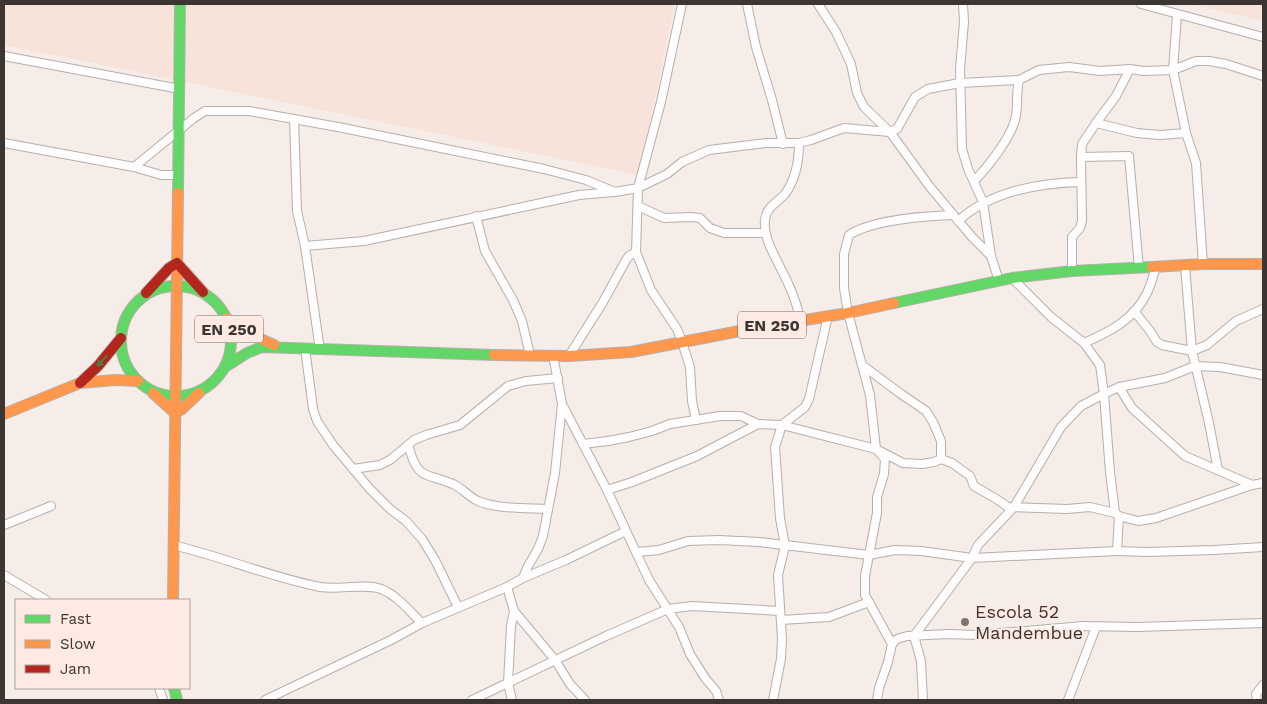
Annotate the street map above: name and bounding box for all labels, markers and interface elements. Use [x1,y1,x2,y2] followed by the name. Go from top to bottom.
[738,312,806,338] road number: EN 250
[195,316,263,342] road number: EN 250
[96,355,108,367] one-way arrow
[15,599,190,689] legend
[975,601,1083,643] place label: Escola 52 Mandembue
[60,610,92,628] text: Fast
[959,616,971,628] marker: Escola 52 Mandembue
[60,635,96,653] text: Slow
[60,660,91,678] text: Jam

